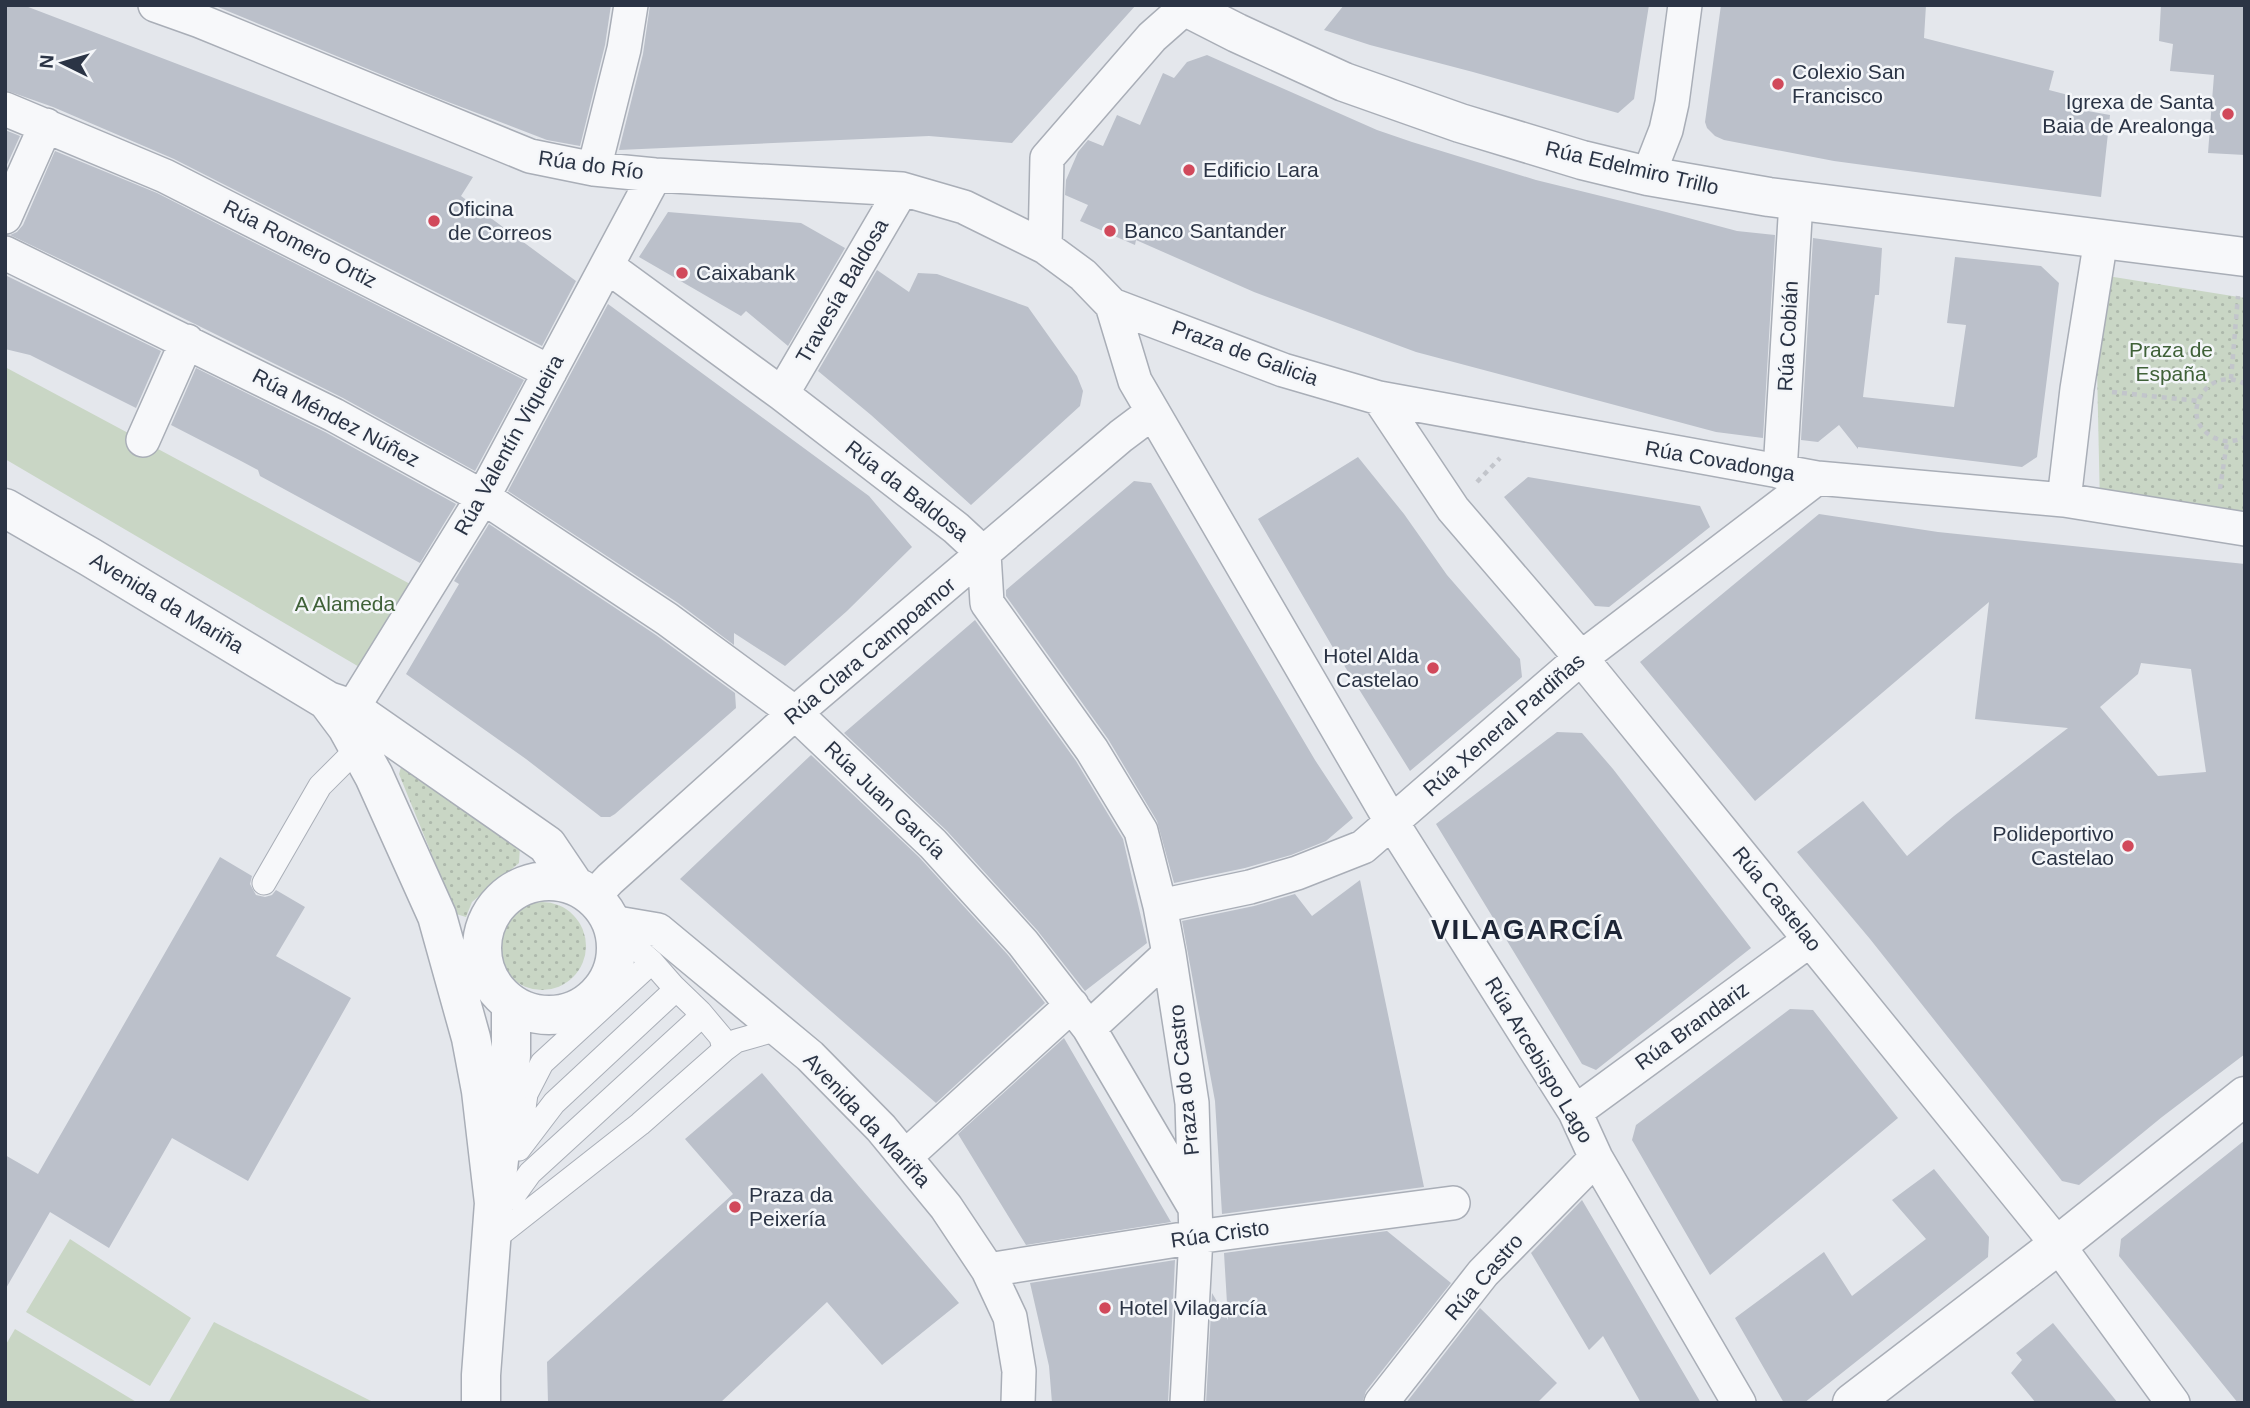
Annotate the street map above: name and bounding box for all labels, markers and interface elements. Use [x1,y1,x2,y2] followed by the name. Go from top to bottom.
[28,28,98,98] north arrow
[36,54,58,69] text: N
[1792,60,1905,107] place label: Colexio San Francisco
[1770,76,1786,92] marker: Colexio San Francisco
[2042,90,2214,137] place label: Igrexa de Santa Baia de Arealonga
[2220,106,2236,122] marker: Igrexa de Santa Baia de Arealonga
[1543,136,1721,199] street label: Rúa Edelmiro Trillo
[537,146,645,183] street label: Rúa do Río
[1203,158,1319,181] place label: Edificio Lara
[1181,162,1197,178] marker: Edificio Lara
[220,195,381,292] street label: Rúa Romero Ortiz
[448,197,552,244] place label: Oficina de Correos
[426,213,442,229] marker: Oficina de Correos
[791,214,892,367] street label: Travesía Baldosa
[1124,219,1286,242] place label: Banco Santander
[1102,223,1118,239] marker: Banco Santander
[696,261,796,284] place label: Caixabank
[674,265,690,281] marker: Caixabank
[1773,280,1802,392] street label: Rúa Cobián
[1169,315,1322,390] street label: Praza de Galicia
[2129,338,2213,385] park label: Praza de España
[449,350,568,539] street label: Rúa Valentín Viqueira
[249,364,424,471] street label: Rúa Méndez Núñez
[841,436,974,546] street label: Rúa da Baldosa
[1643,436,1797,485] street label: Rúa Covadonga
[86,548,248,658] street label: Avenida da Mariña
[780,572,960,729] street label: Rúa Clara Campoamor
[295,592,396,615] park label: A Alameda
[1323,644,1419,691] place label: Hotel Alda Castelao
[1419,649,1589,801] street label: Rúa Xeneral Pardiñas
[1425,660,1441,676] marker: Hotel Alda Castelao
[820,736,951,863] street label: Rúa Juan García
[1993,822,2114,869] place label: Polideportivo Castelao
[2120,838,2136,854] marker: Polideportivo Castelao
[1728,842,1826,955] street label: Rúa Castelao
[1431,914,1625,945] district label: VILAGARCÍA
[1481,973,1598,1147] street label: Rúa Arcebispo Lago
[1631,977,1753,1074] street label: Rúa Brandariz
[1164,1003,1203,1157] street label: Praza do Castro
[799,1048,936,1192] street label: Avenida da Mariña
[749,1183,833,1230] place label: Praza da Peixería
[727,1199,743,1215] marker: Praza da Peixería
[1169,1215,1271,1252] street label: Rúa Cristo
[1440,1229,1527,1324] street label: Rúa Castro
[1119,1296,1267,1319] place label: Hotel Vilagarcía
[1097,1300,1113,1316] marker: Hotel Vilagarcía

